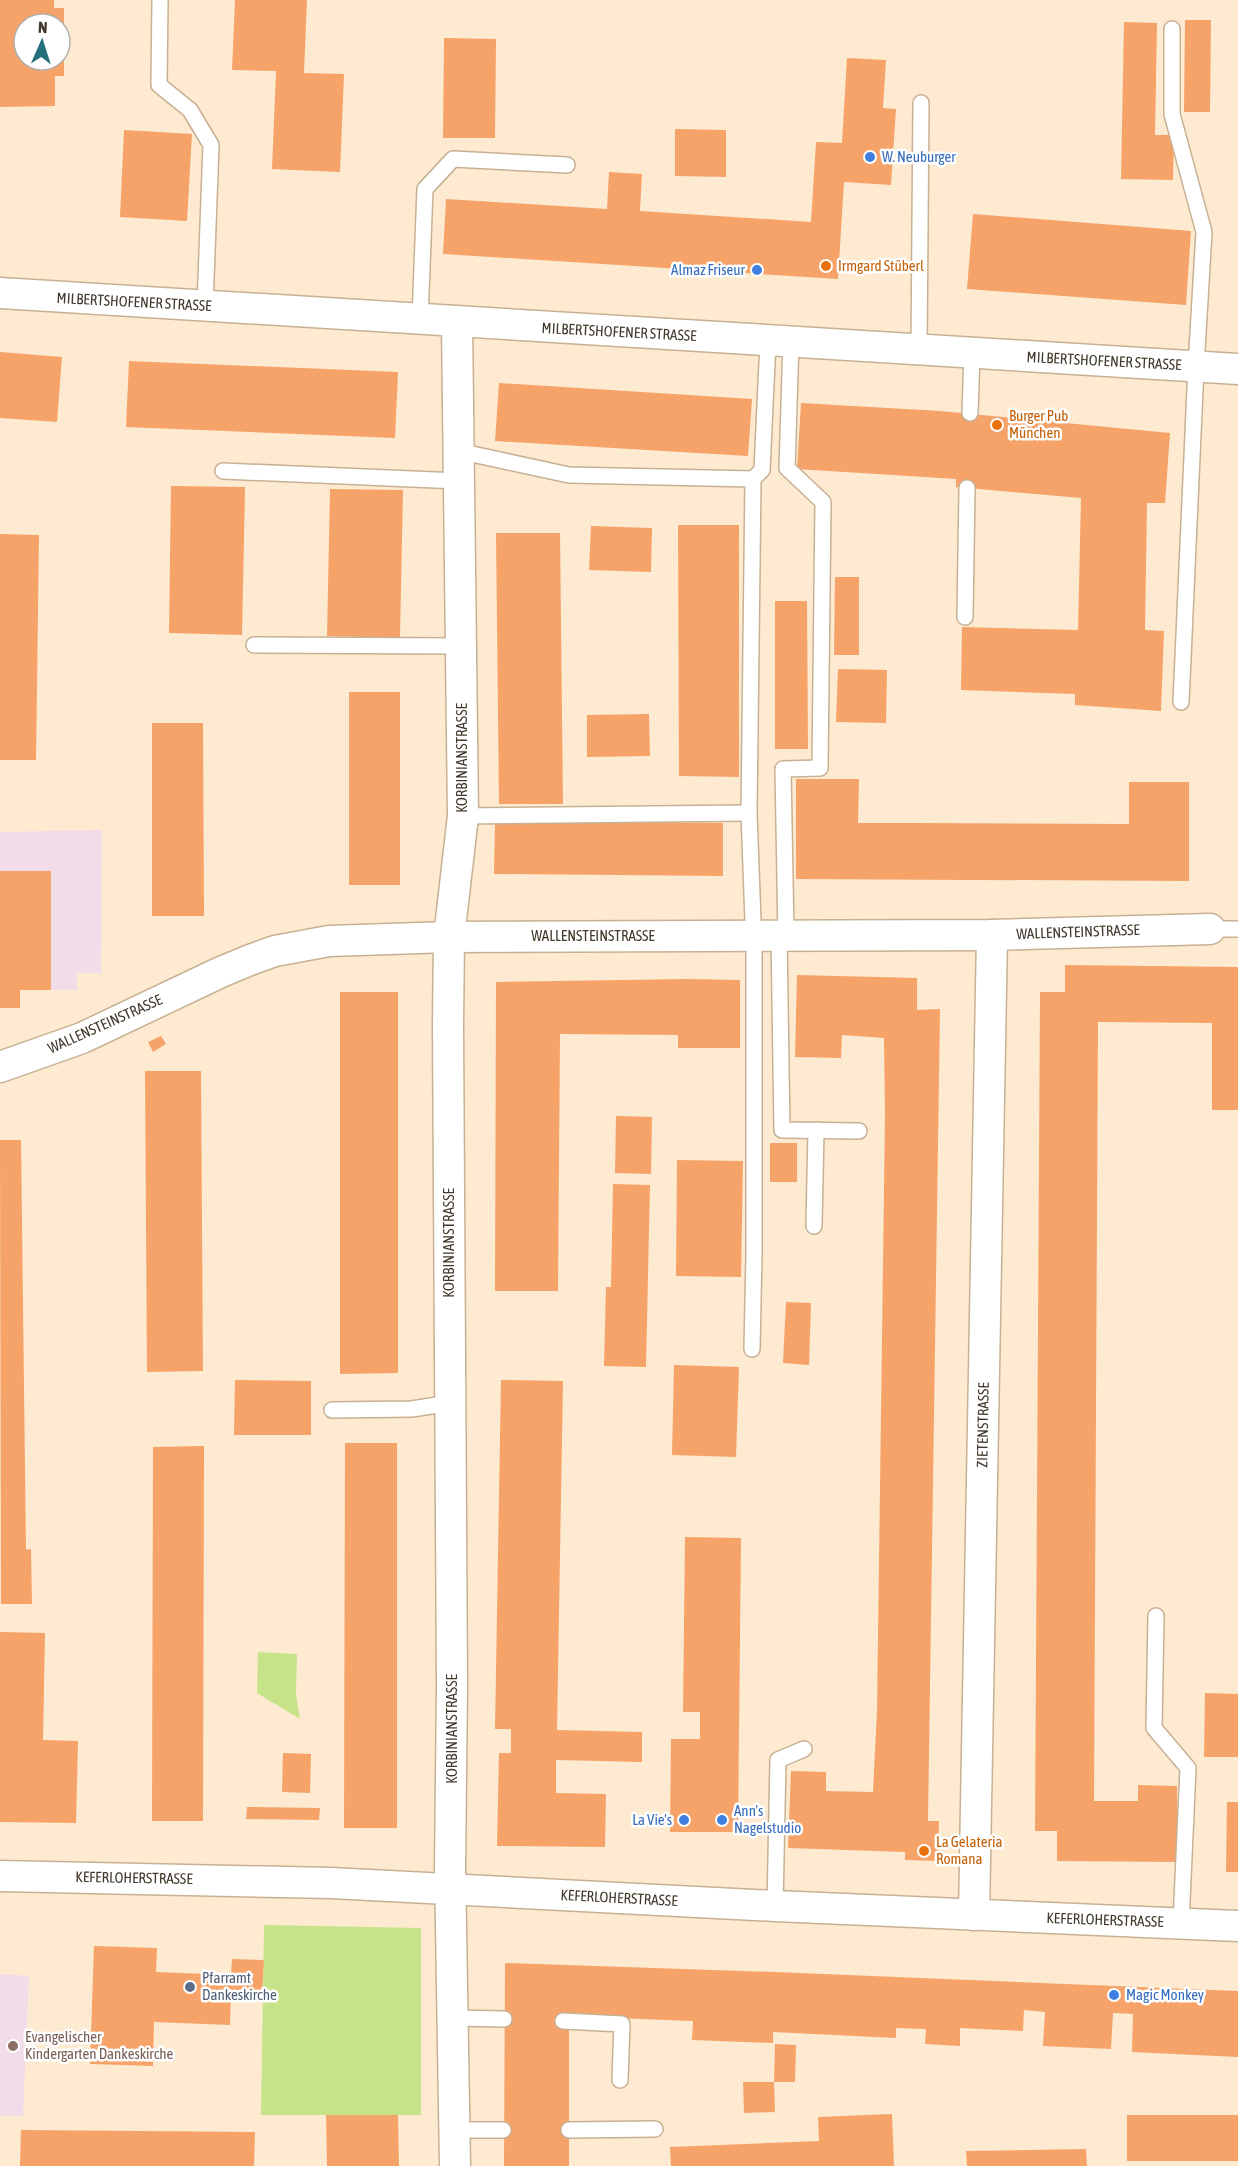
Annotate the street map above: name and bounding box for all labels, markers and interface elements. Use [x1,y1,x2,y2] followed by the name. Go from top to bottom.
[12,12,72,72] north arrow
[38,18,48,36] text: N
[882,148,956,165] place label: W. Neuburger
[863,150,877,164] marker: W. Neuburger
[838,257,924,274] place label: Irmgard Stüberl
[819,259,833,273] marker: Irmgard Stüberl
[671,261,746,278] place label: Almaz Friseur
[750,263,764,277] marker: Almaz Friseur
[56,289,212,314] street label: MILBERTSHOFENER STRASSE
[541,319,697,344] street label: MILBERTSHOFENER STRASSE
[1026,348,1182,373] street label: MILBERTSHOFENER STRASSE
[1009,407,1068,441] place label: Burger Pub München
[990,418,1004,432] marker: Burger Pub München
[453,703,470,813] street label: KORBINIANSTRASSE
[1016,921,1141,942] street label: WALLENSTEINSTRASSE
[531,927,655,944] street label: WALLENSTEINSTRASSE
[45,990,165,1056] street label: WALLENSTEINSTRASSE
[440,1188,457,1298] street label: KORBINIANSTRASSE
[973,1381,992,1468] street label: ZIETENSTRASSE
[443,1674,460,1784] street label: KORBINIANSTRASSE
[734,1802,801,1836] place label: Ann's Nagelstudio
[632,1811,672,1828] place label: La Vie's
[677,1813,691,1827] marker: La Vie's
[715,1813,729,1827] marker: Ann's Nagelstudio
[936,1833,1002,1867] place label: La Gelateria Romana
[917,1844,931,1858] marker: La Gelateria Romana
[75,1868,193,1887] street label: KEFERLOHERSTRASSE
[560,1886,679,1909] street label: KEFERLOHERSTRASSE
[1046,1909,1165,1930] street label: KEFERLOHERSTRASSE
[202,1969,277,2003] place label: Pfarramt Dankeskirche
[183,1980,197,1994] marker: Pfarramt Dankeskirche
[1126,1986,1204,2003] place label: Magic Monkey
[1107,1988,1121,2002] marker: Magic Monkey
[25,2028,174,2062] place label: Evangelischer Kindergarten Dankeskirche
[6,2039,20,2053] marker: Evangelischer Kindergarten Dankeskirche

